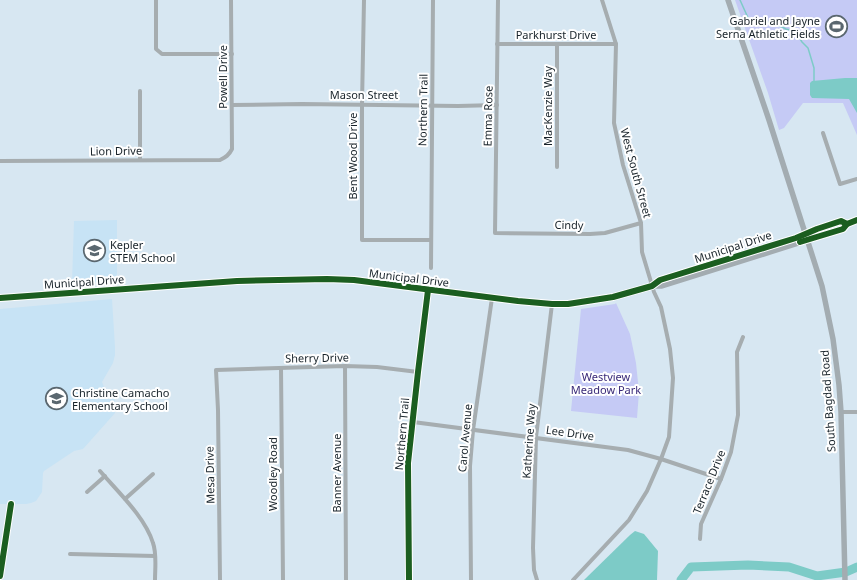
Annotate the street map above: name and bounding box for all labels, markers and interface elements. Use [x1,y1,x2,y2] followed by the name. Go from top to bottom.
[716,13,820,41] place label: Gabriel and Jayne Serna Athletic Fields
[823,14,849,40] sports icon: Gabriel and Jayne Serna Athletic Fields
[516,27,596,42] street label: Parkhurst Drive
[215,45,230,109] street label: Powell Drive
[540,66,555,146] street label: MacKenzie Way
[414,74,431,146] street label: Northern Trail
[479,86,496,146] street label: Emma Rose
[330,87,398,102] street label: Mason Street
[345,112,360,200] street label: Bent Wood Drive
[617,126,656,219] street label: West South Street
[90,143,142,158] street label: Lion Drive
[554,217,584,232] street label: Cindy
[692,227,773,266] street label: Municipal Drive
[110,237,175,265] place label: Kepler STEM School
[82,238,108,264] school or university icon: Kepler STEM School
[368,265,450,290] street label: Municipal Drive
[43,271,125,292] street label: Municipal Drive
[285,349,349,366] street label: Sherry Drive
[816,350,839,453] street label: South Bagdad Road
[571,369,641,397] park label: Westview Meadow Park
[72,385,170,413] place label: Christine Camacho Elementary School
[44,386,70,412] school or university icon: Christine Camacho Elementary School
[391,397,412,471] street label: Northern Trail
[454,403,475,473] street label: Carol Avenue
[518,403,539,479] street label: Katherine Way
[545,422,595,443] street label: Lee Drive
[329,433,344,513] street label: Banner Avenue
[265,437,280,511] street label: Woodley Road
[201,446,218,504] street label: Mesa Drive
[689,447,728,516] street label: Terrace Drive

